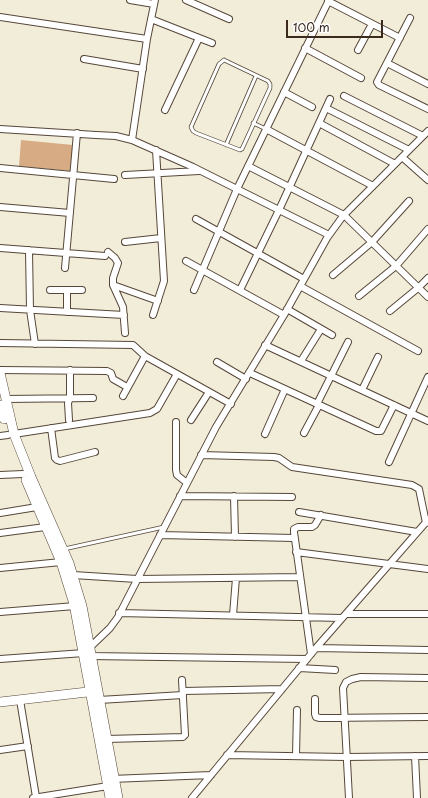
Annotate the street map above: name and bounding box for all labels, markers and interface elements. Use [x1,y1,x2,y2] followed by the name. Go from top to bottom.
[288,12,385,38] scale bar
[293,18,330,36] text: 100 m

